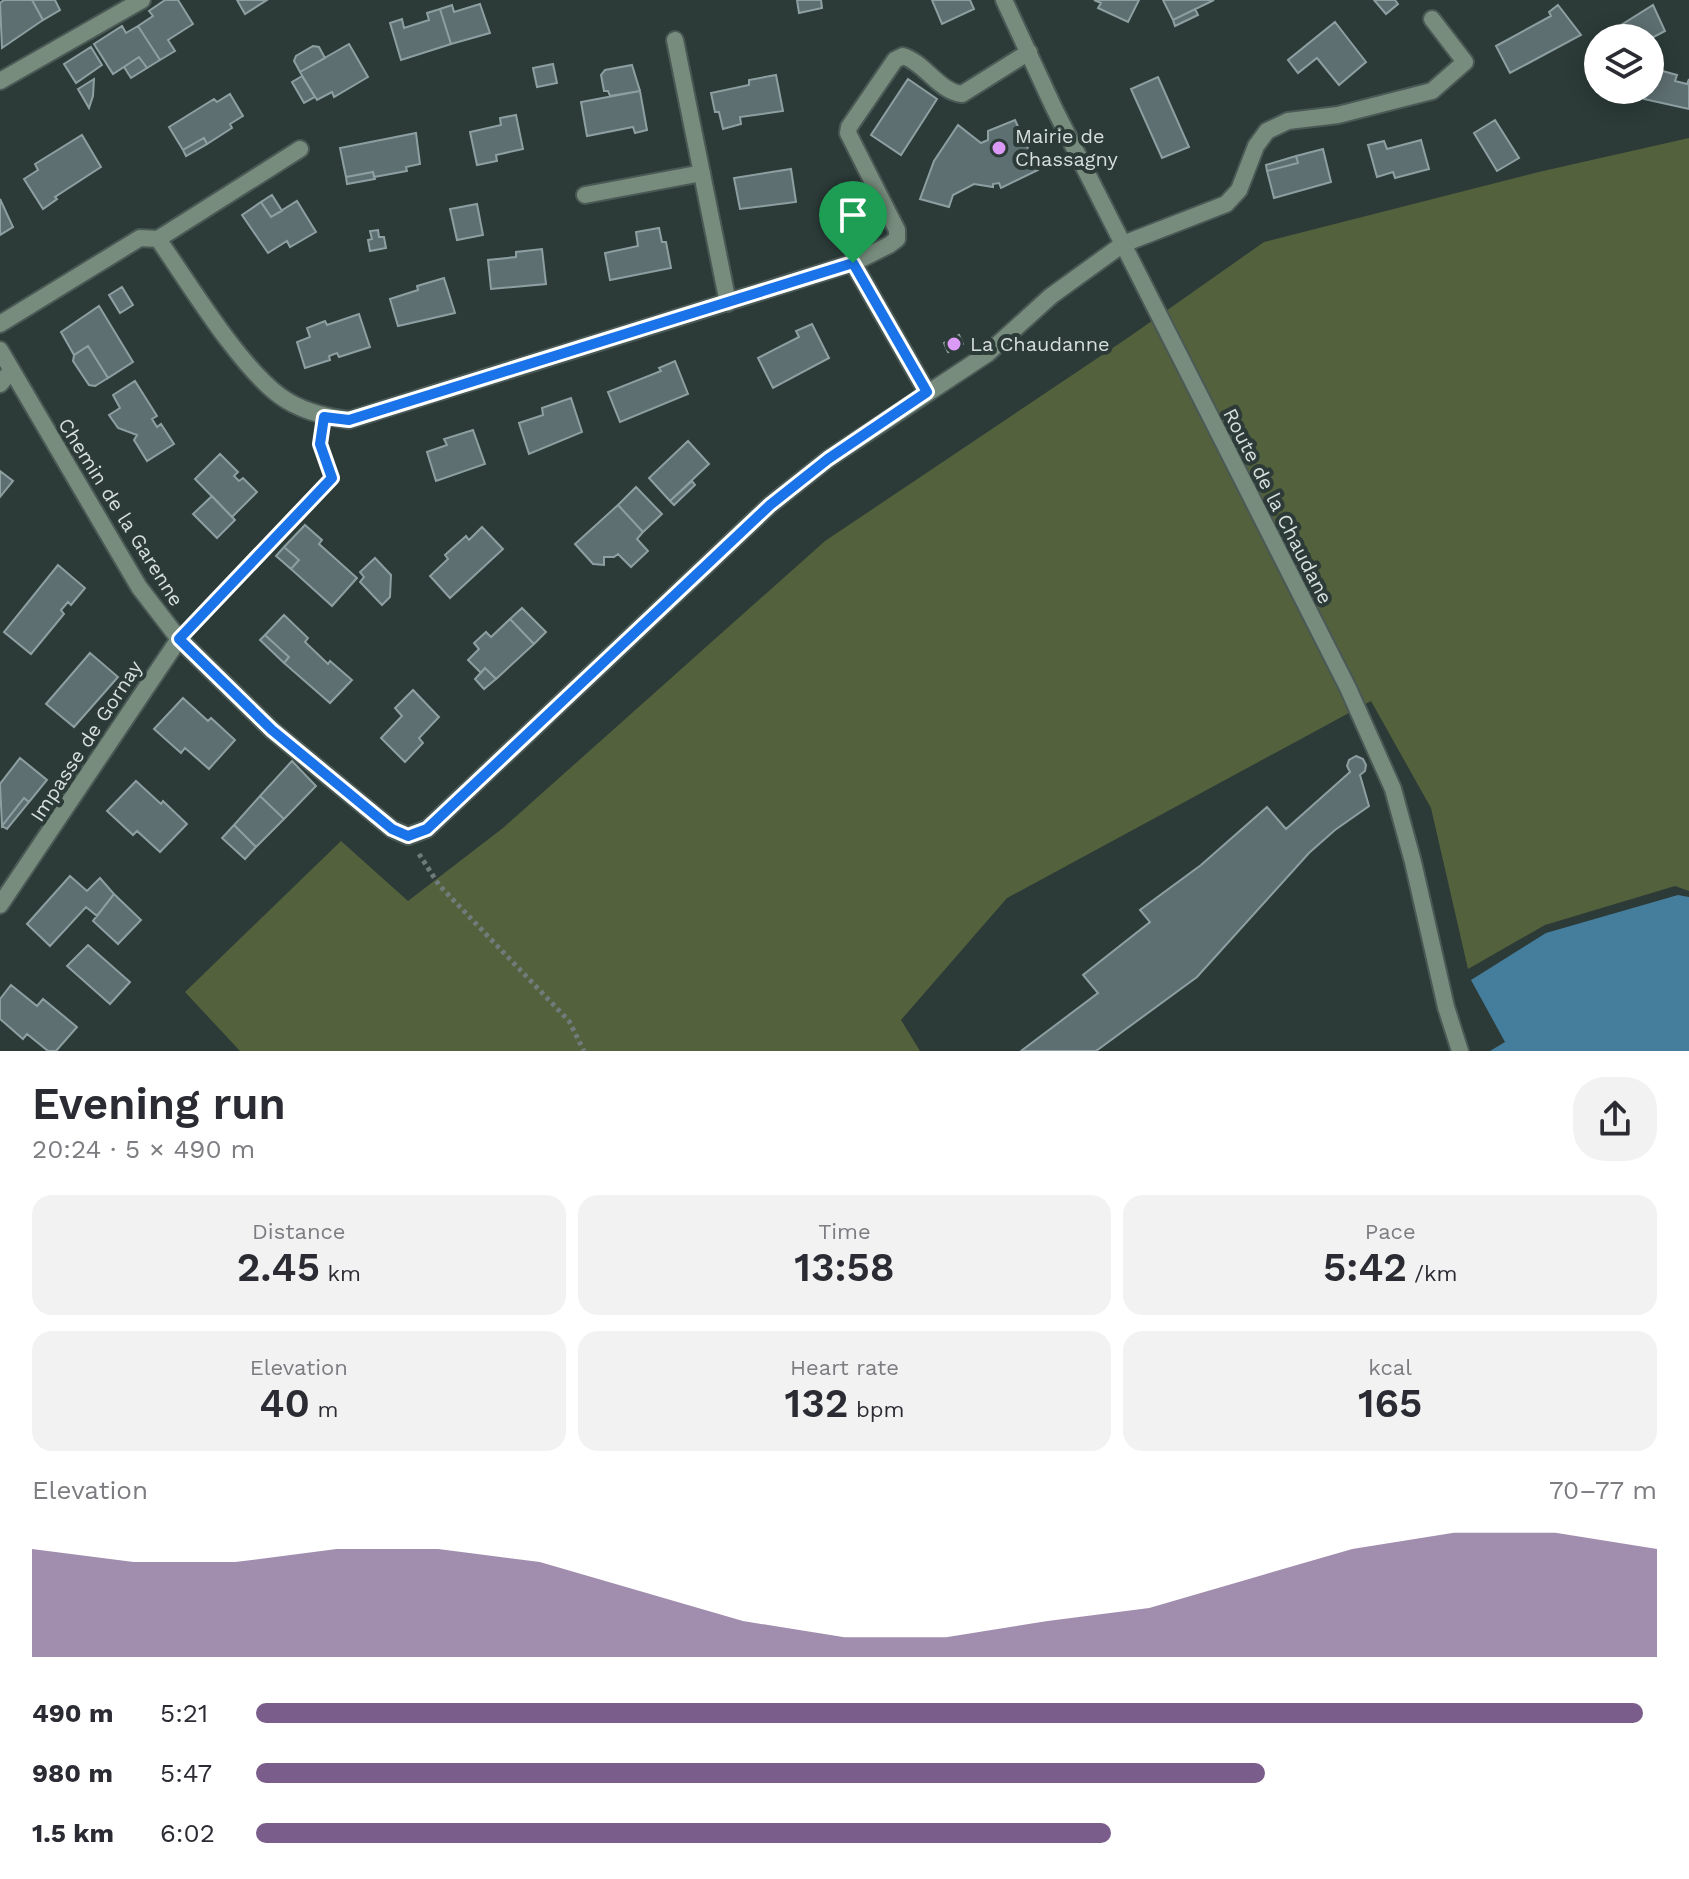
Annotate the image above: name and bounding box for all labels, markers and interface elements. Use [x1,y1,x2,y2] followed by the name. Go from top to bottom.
[1584,24,1664,104] map controls
[1584,24,1664,104] button: layers
[1015,124,1119,171] place label: Mairie de Chassagny
[990,139,1008,157] marker: Mairie de Chassagny
[819,181,887,263] pin
[831,193,875,237] icon: arrive
[970,332,1110,356] place label: La Chaudanne
[945,335,963,353] marker: La Chaudanne
[1218,404,1338,608] street label: Route de la Chaudane
[53,413,189,611] street label: Chemin de la Garenne
[25,655,147,826] street label: Impasse de Gornay
[1573,1077,1657,1161] button: share
[32,1078,286,1130] text: Evening run
[32,1134,255,1164] text: 20:24 · 5 × 490 m
[252,1219,346,1244] text: Distance
[818,1219,871,1244] text: Time
[1365,1219,1416,1244] text: Pace
[237,1244,320,1291] text: 2.45
[794,1244,895,1291] text: 13:58
[1323,1244,1407,1291] text: 5:42
[320,1261,361,1286] text: km
[1407,1261,1457,1286] text: /km
[250,1355,348,1380] text: Elevation
[790,1355,899,1380] text: Heart rate
[1368,1355,1412,1380] text: kcal
[259,1380,310,1427] text: 40
[785,1380,848,1427] text: 132
[1358,1380,1422,1427] text: 165
[310,1397,338,1422] text: m
[848,1397,904,1422] text: bpm
[32,1475,148,1505] text: Elevation
[1549,1475,1657,1505] text: 70–77 m
[32,1698,113,1728] text: 490 m
[160,1698,208,1728] text: 5:21
[32,1758,113,1788] text: 980 m
[160,1758,212,1788] text: 5:47
[32,1818,114,1848] text: 1.5 km
[160,1818,215,1848] text: 6:02

